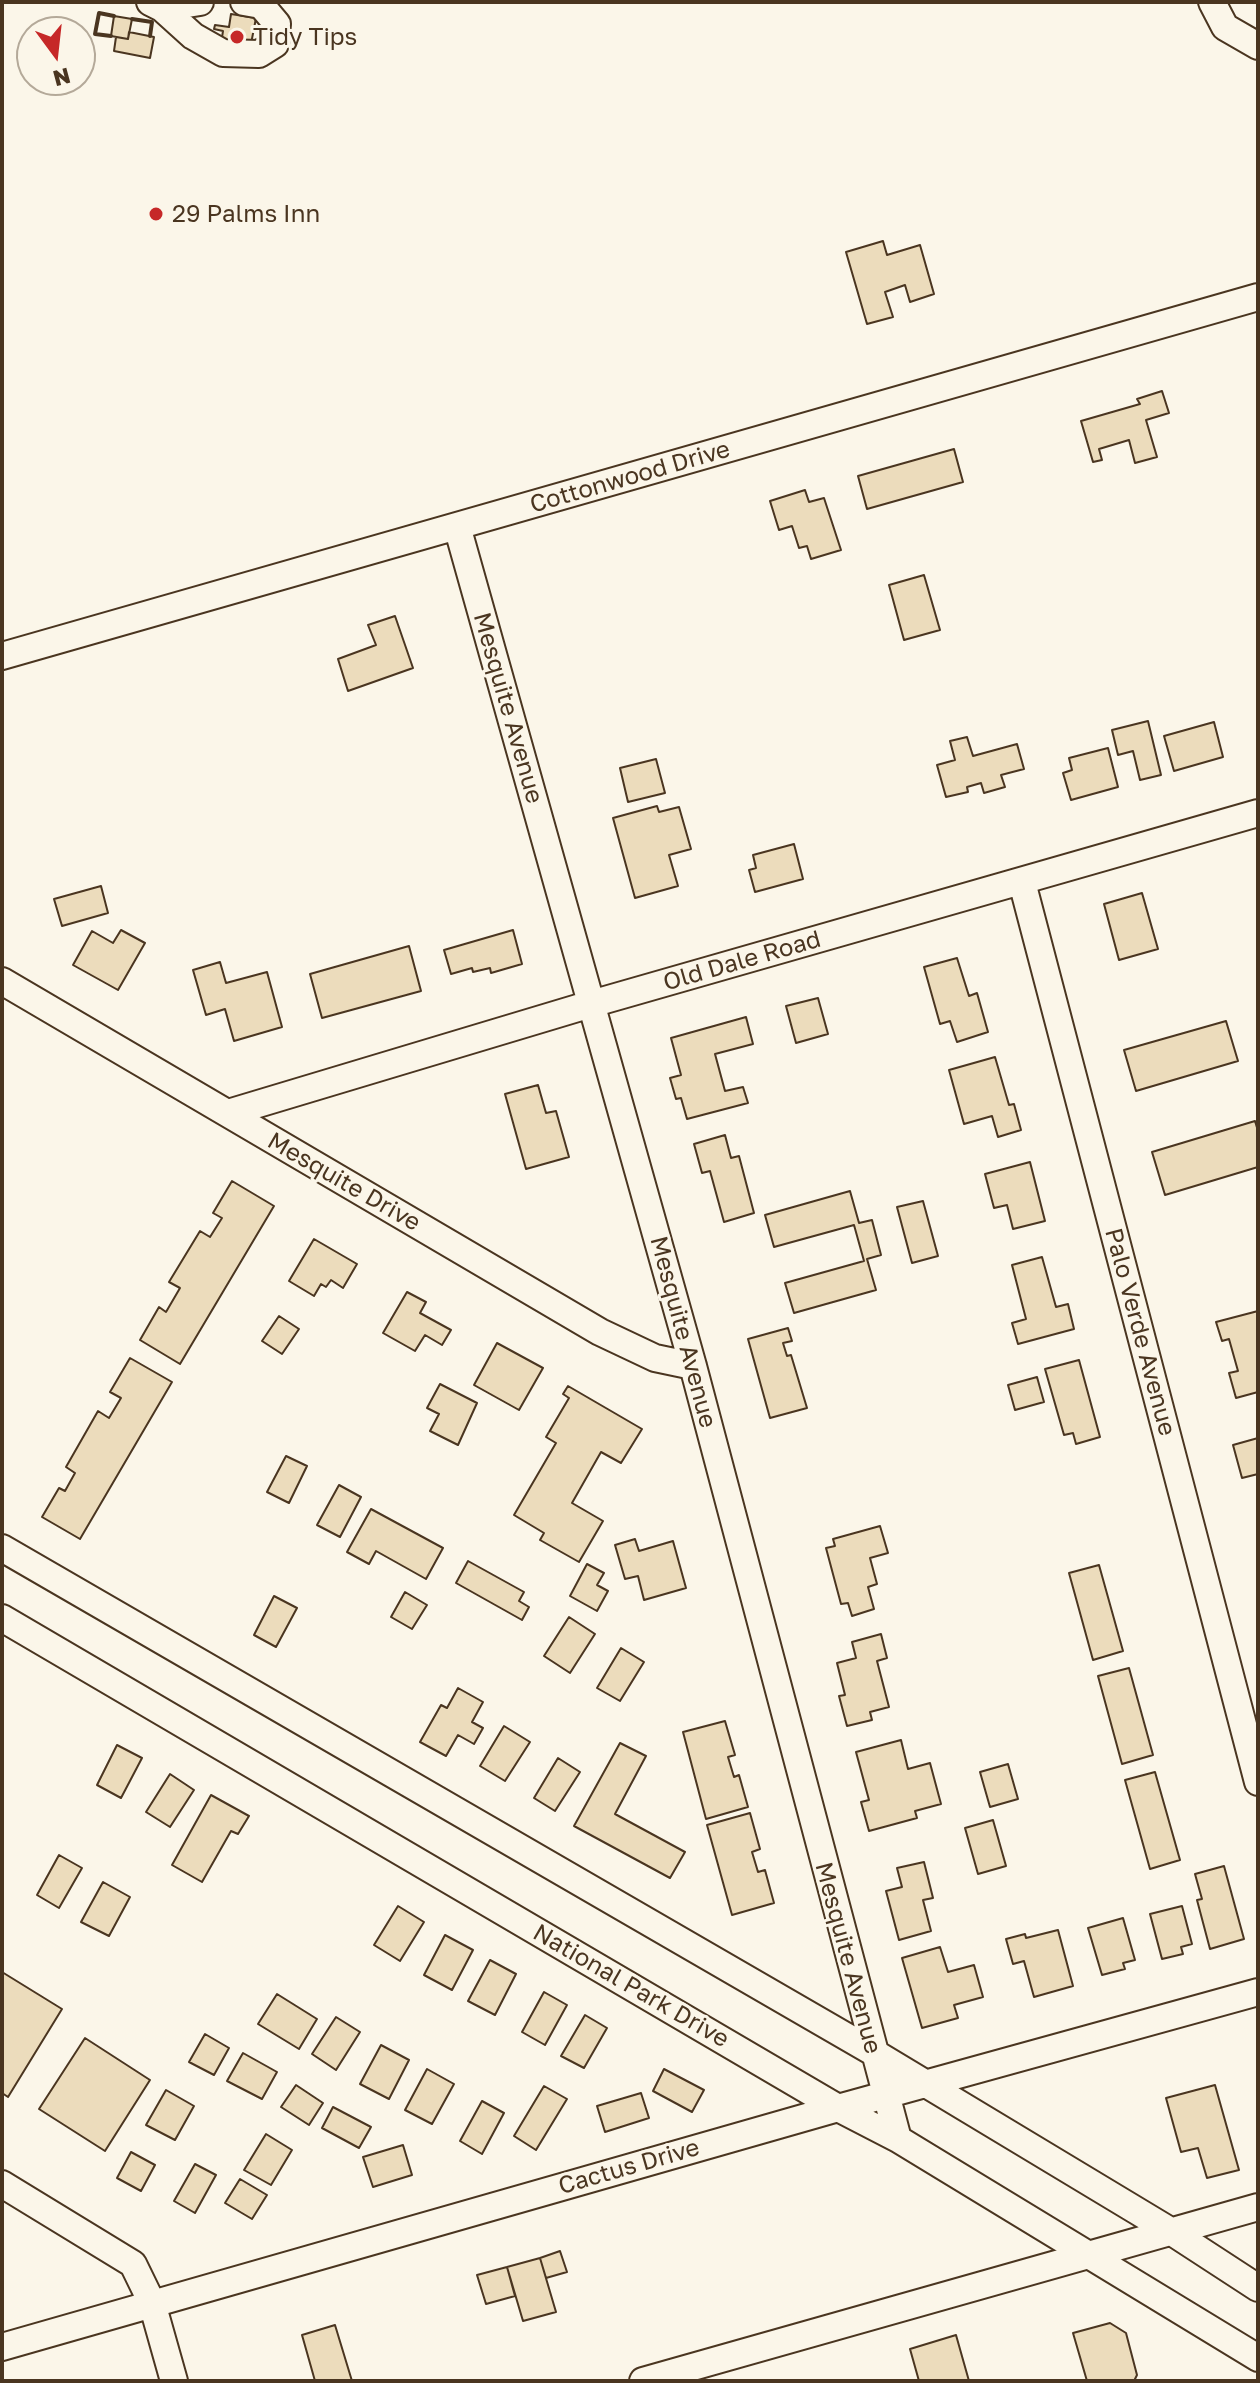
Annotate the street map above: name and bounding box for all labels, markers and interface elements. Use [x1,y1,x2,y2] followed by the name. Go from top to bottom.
[16,16,96,96] north arrow
[253,23,357,51] place label: Tidy Tips
[228,28,246,46] marker: Tidy Tips
[50,63,73,93] text: N
[172,200,320,228] place label: 29 Palms Inn
[147,205,165,223] marker: 29 Palms Inn
[527,435,733,519] street label: Cottonwood Drive
[467,609,549,807] street label: Mesquite Avenue
[660,925,824,997] street label: Old Dale Road
[262,1127,426,1237] street label: Mesquite Drive
[1098,1225,1182,1439] street label: Palo Verde Avenue
[644,1233,722,1431] street label: Mesquite Avenue
[809,1859,887,2057] street label: Mesquite Avenue
[528,1918,734,2054] street label: National Park Drive
[555,2133,703,2201] street label: Cactus Drive

